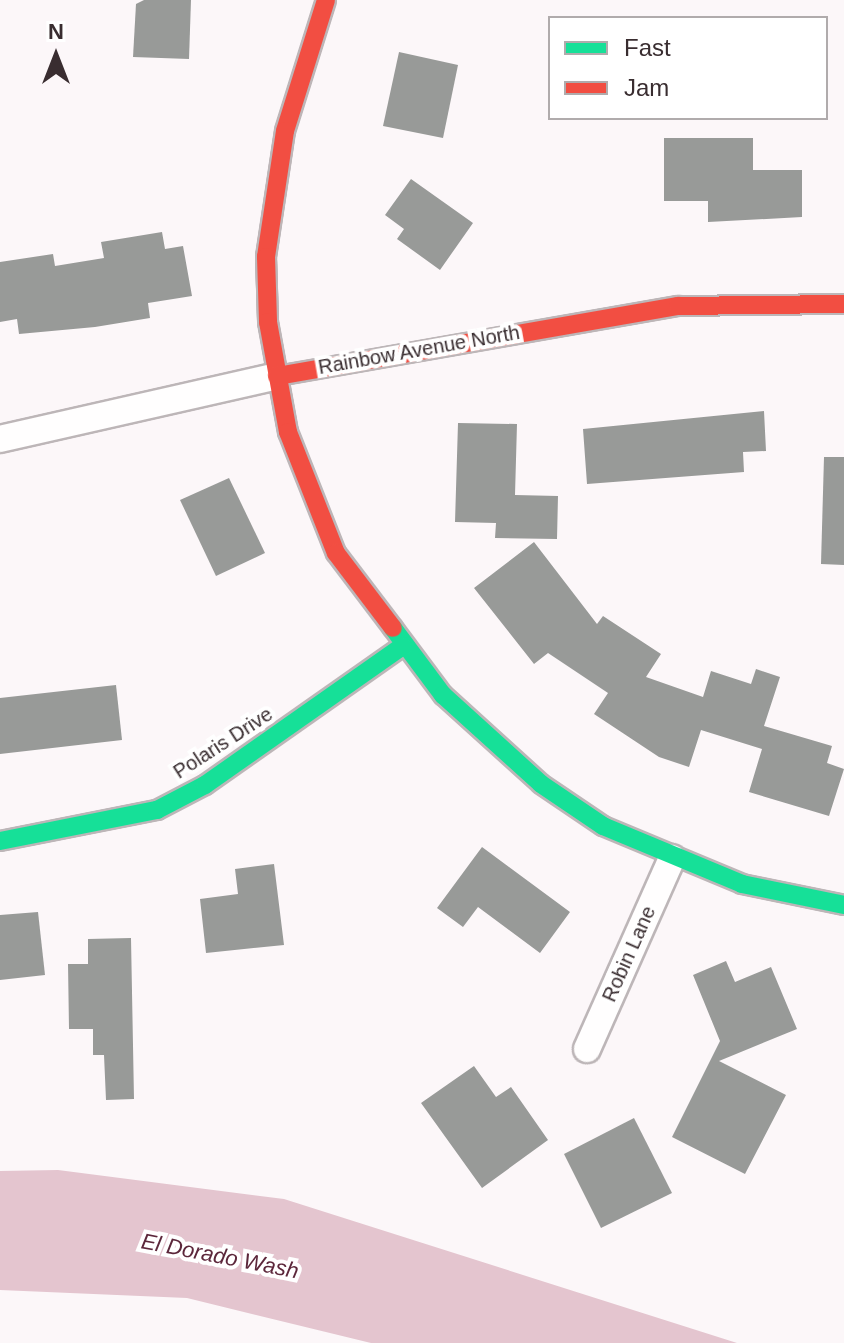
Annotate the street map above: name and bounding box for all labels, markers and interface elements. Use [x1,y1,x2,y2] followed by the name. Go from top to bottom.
[16,16,96,96] north arrow
[548,16,828,120] legend
[48,19,64,44] text: N
[624,34,671,61] text: Fast
[624,74,669,101] text: Jam
[316,320,522,380] street label: Rainbow Avenue North
[169,702,277,784] street label: Polaris Drive
[597,902,661,1006] street label: Robin Lane
[139,1228,301,1284] water label: El Dorado Wash

